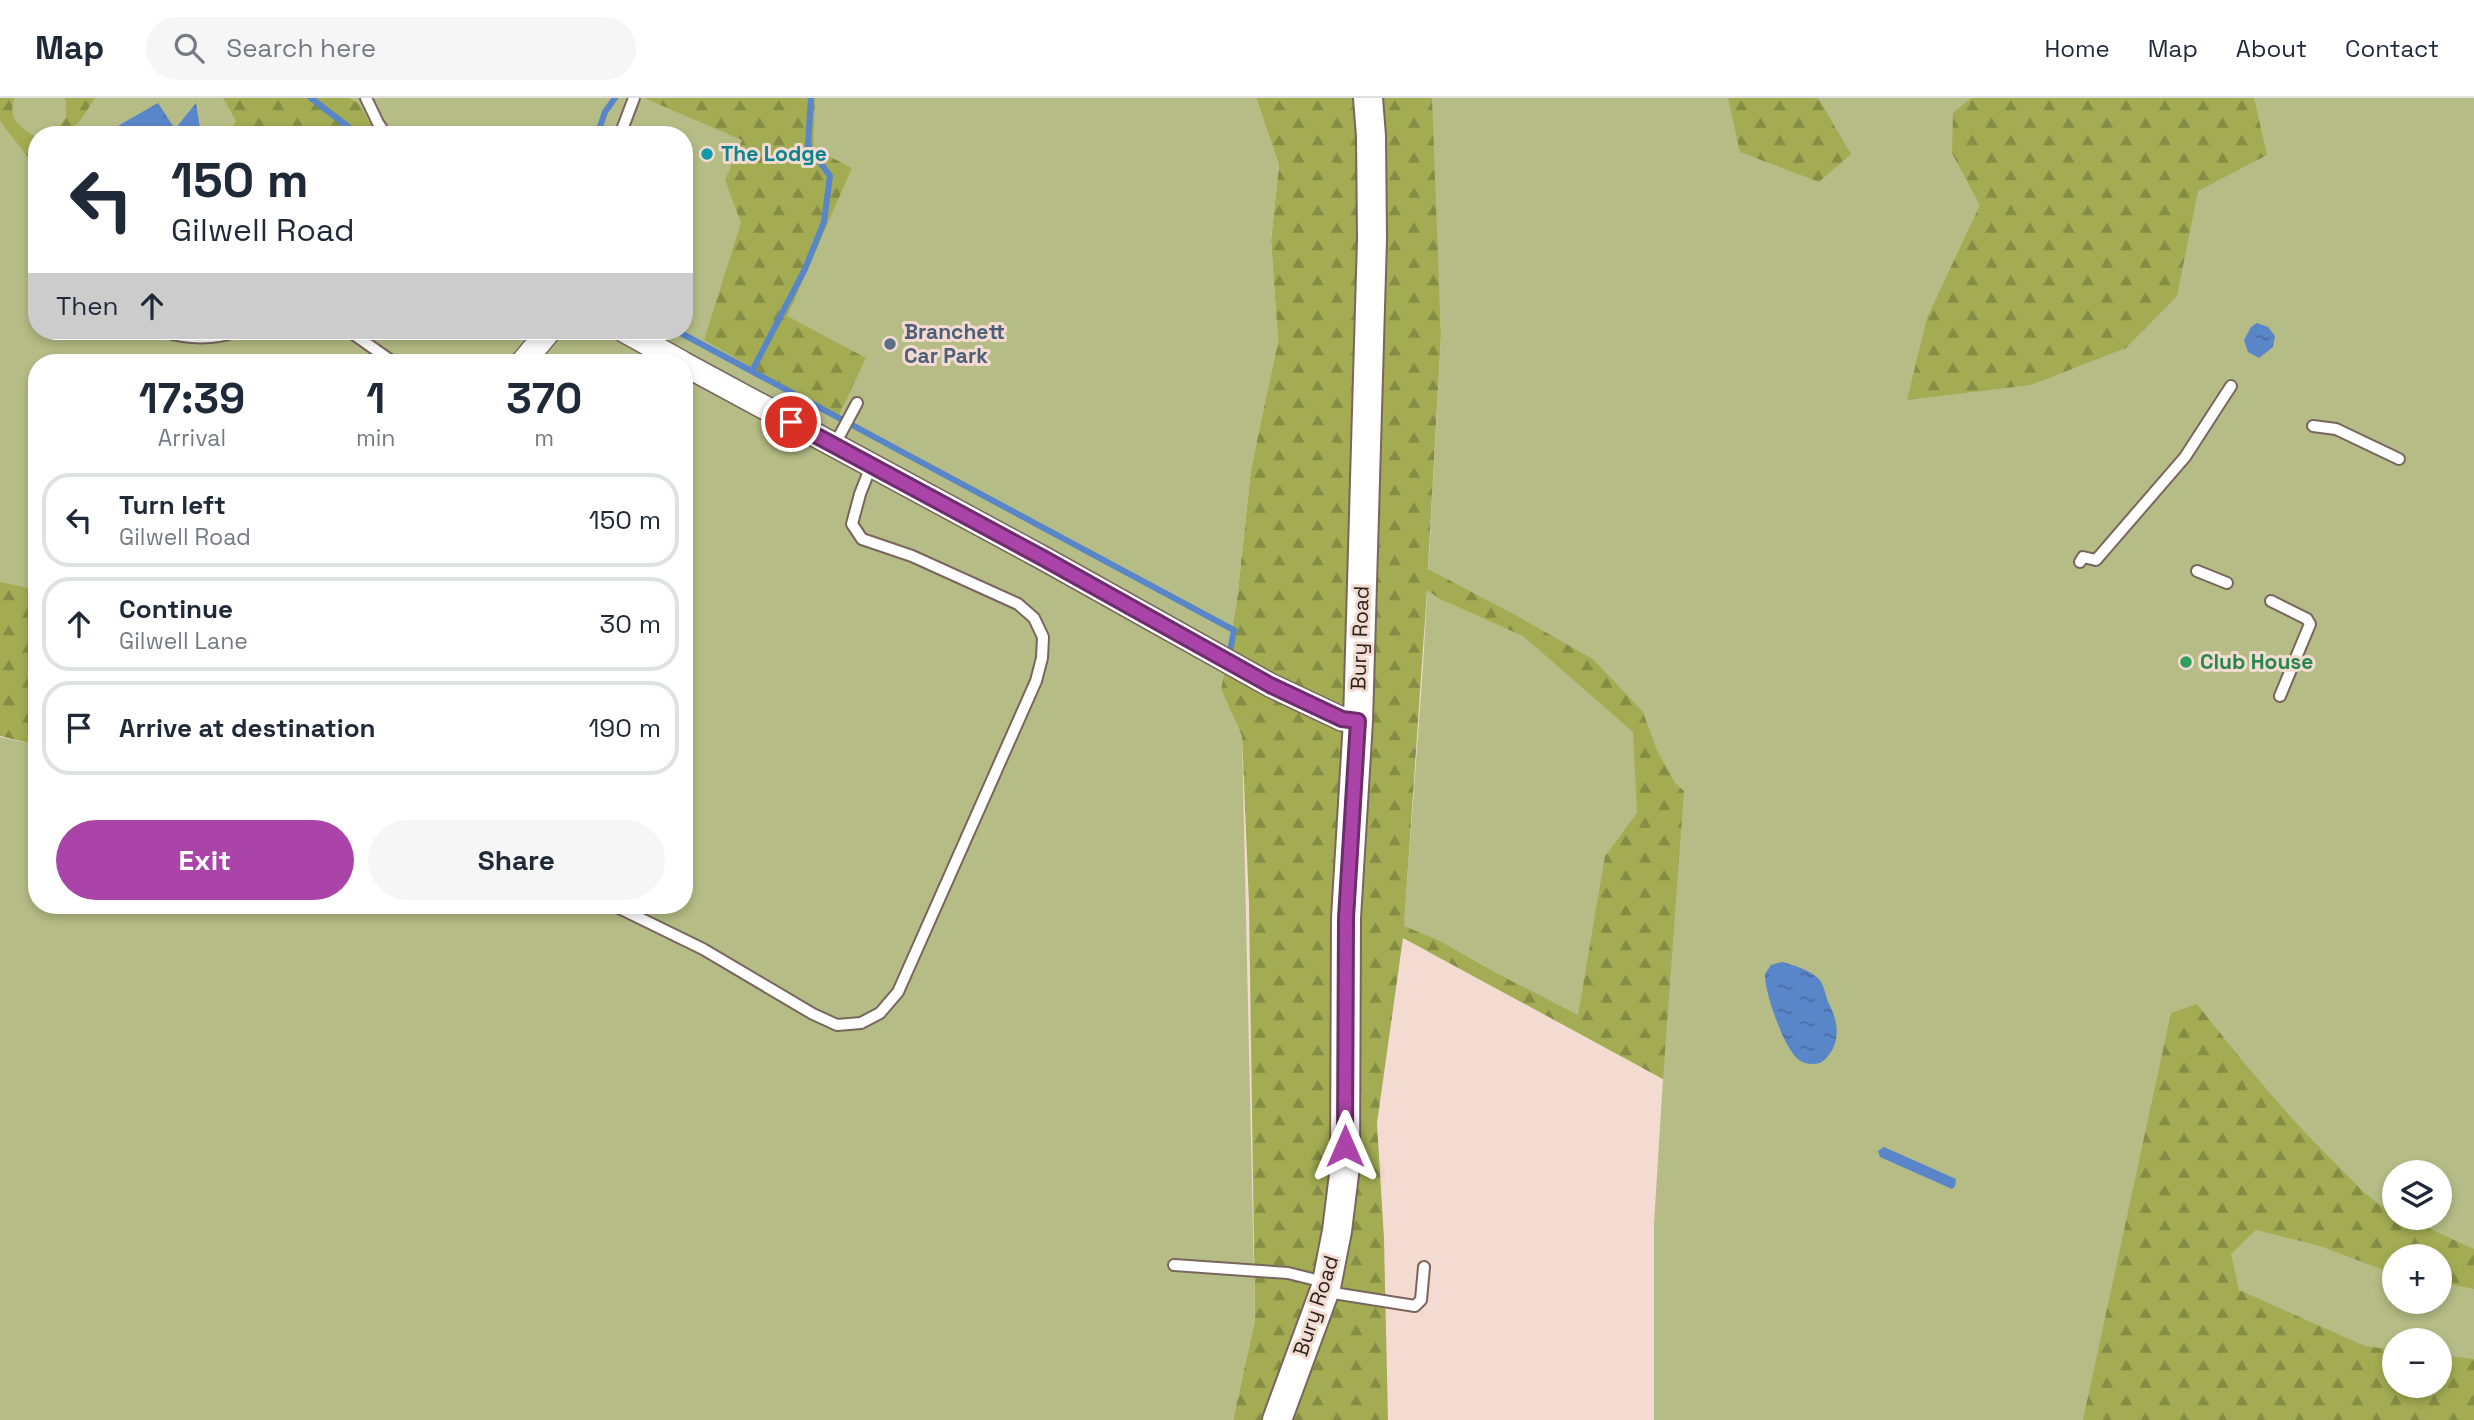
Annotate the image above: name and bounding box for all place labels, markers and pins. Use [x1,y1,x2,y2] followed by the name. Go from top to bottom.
[721,140,827,167] place label: The Lodge
[699,146,715,162] marker: The Lodge
[904,318,1005,369] place label: Branchett Car Park
[882,336,898,352] marker: Branchett Car Park
[761,392,821,452] pin
[2200,648,2313,675] place label: Club House
[2178,654,2194,670] marker: Club House

